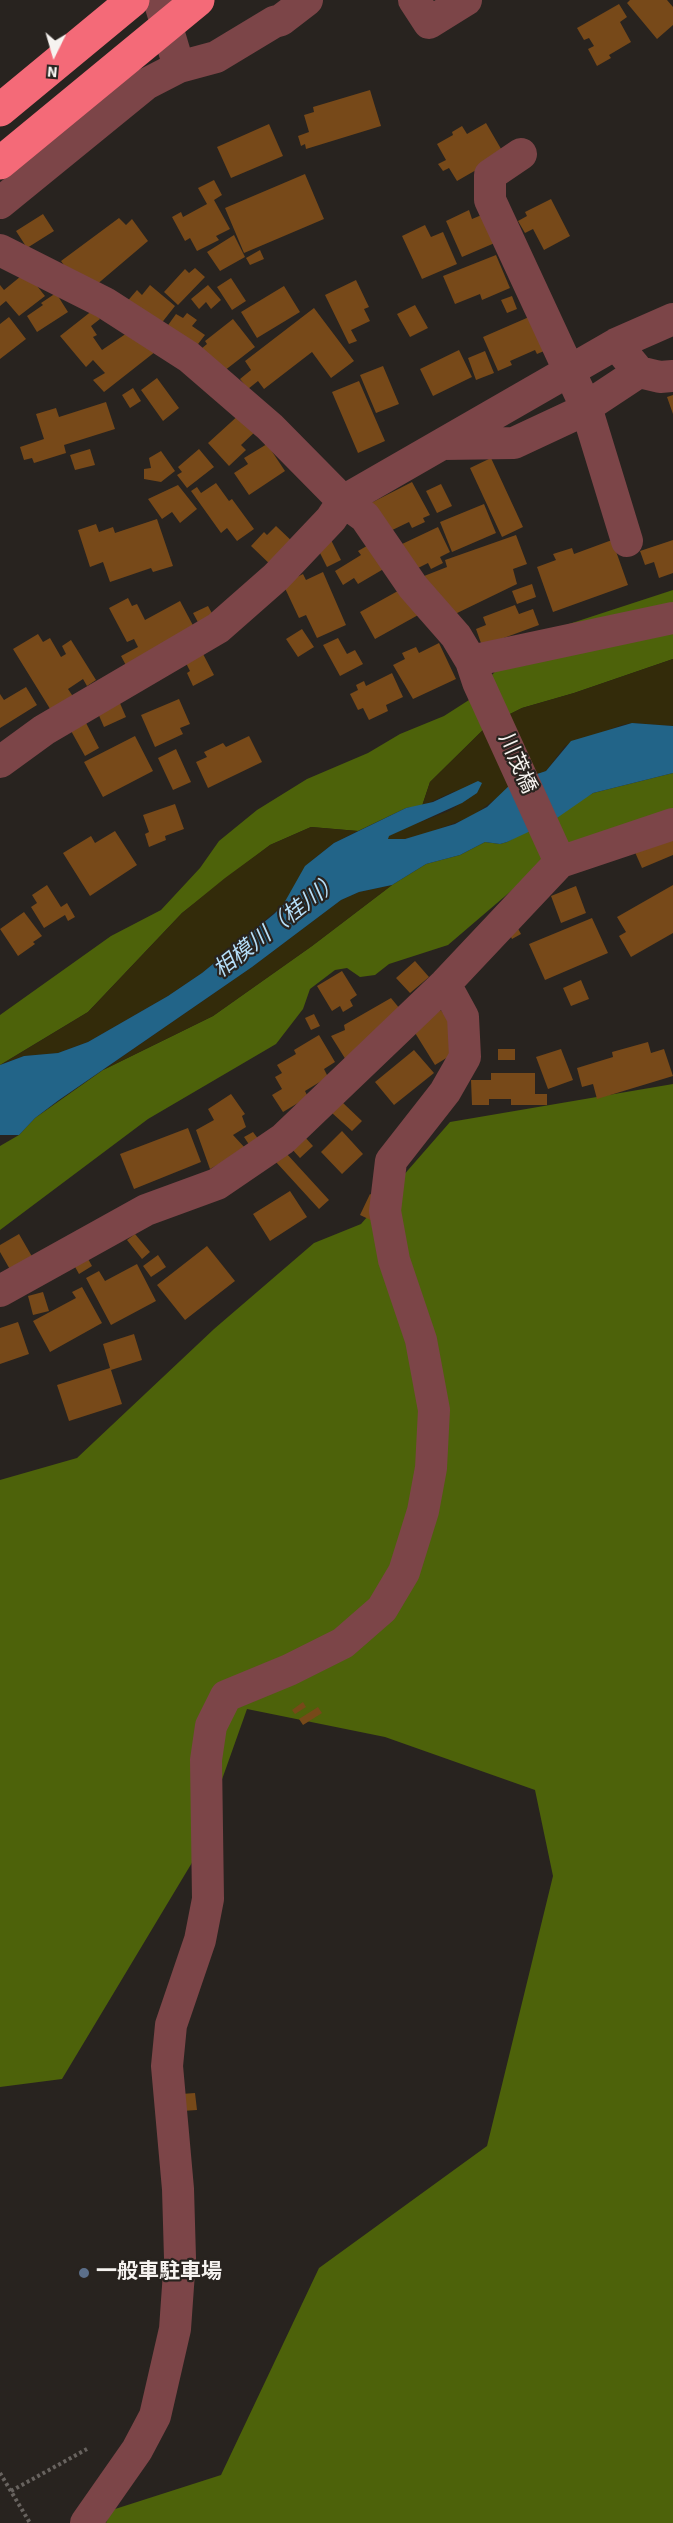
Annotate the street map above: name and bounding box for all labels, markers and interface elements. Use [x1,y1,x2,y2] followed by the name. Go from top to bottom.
[24,24,84,84] north arrow
[46,61,59,83] text: N
[492,730,540,798] street label: 川茂橋
[209,869,347,985] water label: 相模川（桂川）
[96,2260,222,2286] place label: 一般車駐車場
[77,2266,91,2280] marker: 一般車駐車場

